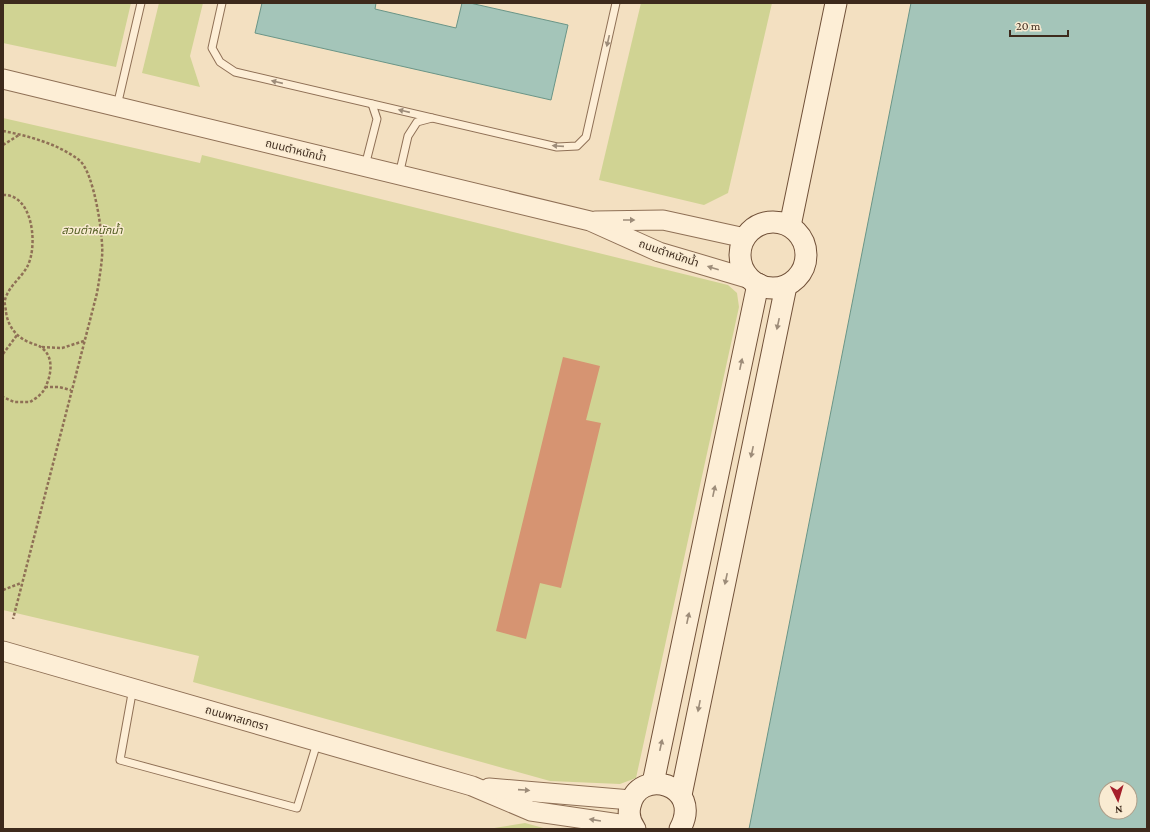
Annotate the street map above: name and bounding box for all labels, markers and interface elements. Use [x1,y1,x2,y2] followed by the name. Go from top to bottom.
[1010,12,1068,38] scale bar
[1016,19,1041,33] text: 20 m
[604,35,610,47] one-way arrow
[271,78,284,84] one-way arrow
[398,108,410,114] one-way arrow
[264,135,328,163] street label: ถนนตำหนักน้ำ
[552,142,564,149] one-way arrow
[623,217,636,223] one-way arrow
[62,222,123,236] park label: สวนตำหนักน้ำ
[637,235,701,269] street label: ถนนตำหนักน้ำ
[707,265,719,271] one-way arrow
[774,318,780,330] one-way arrow
[739,357,745,370] one-way arrow
[748,446,754,458] one-way arrow
[712,485,718,497] one-way arrow
[722,573,728,585] one-way arrow
[685,612,691,624] one-way arrow
[696,700,702,712] one-way arrow
[204,703,270,733] street label: ถนนพาสเภตรา
[659,739,665,751] one-way arrow
[1098,780,1138,820] north arrow
[518,787,530,794] one-way arrow
[1114,804,1123,816] text: N
[589,817,601,823] one-way arrow

